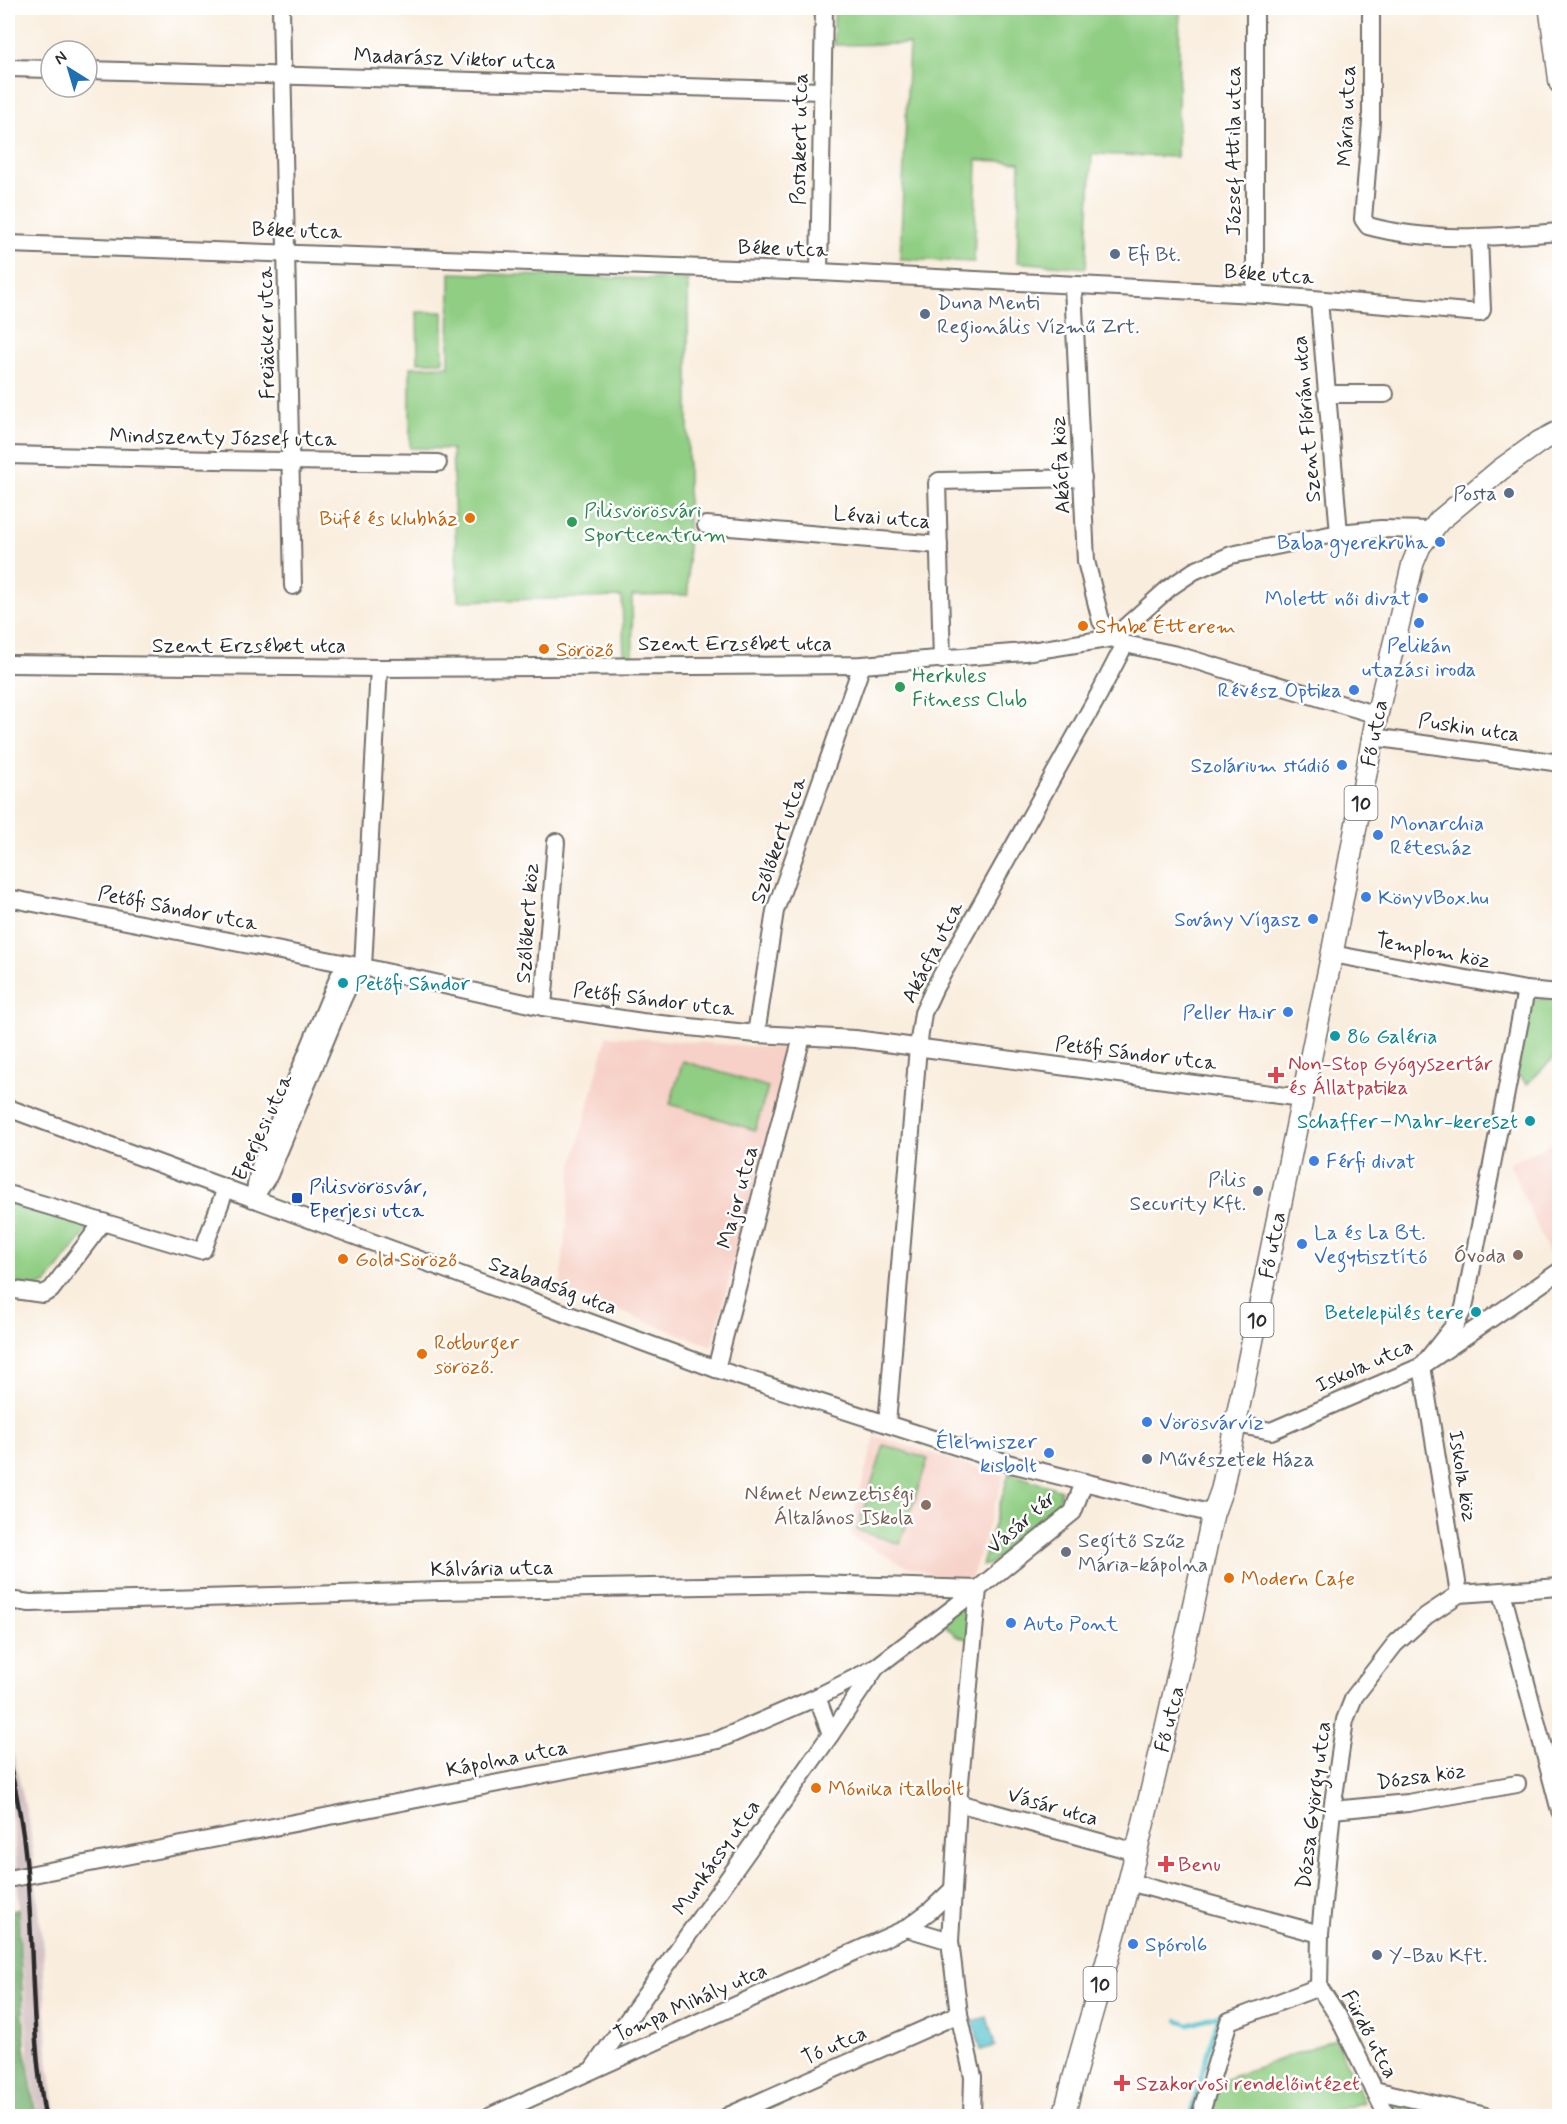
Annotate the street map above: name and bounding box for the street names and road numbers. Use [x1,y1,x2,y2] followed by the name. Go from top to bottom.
[353,41,557,77] street label: Madarász Viktor utca
[1331,65,1363,167] street label: Mária utca
[1220,66,1248,236] street label: József Attila utca
[785,73,815,206] street label: Postakert utca
[251,215,343,247] street label: Béke utca
[737,233,829,265] street label: Béke utca
[1223,258,1315,292] street label: Béke utca
[252,266,282,400] street label: Freiäcker utca
[1286,334,1328,504] street label: Szent Flórián utca
[1044,415,1078,515] street label: Akácfa köz
[109,422,337,454] street label: Mindszenty József utca
[832,500,932,536] street label: Lévai utca
[638,630,832,658] street label: Szent Erzsébet utca
[152,632,346,660] street label: Szent Erzsébet utca
[1355,697,1395,769] street label: Fő utca
[1416,707,1521,749] street label: Puskin utca
[744,773,814,908] street label: Szőlőkert utca
[1344,786,1378,820] road number: 10
[510,862,546,984] street label: Szőlőkert köz
[95,880,261,938] street label: Petőfi Sándor utca
[895,897,971,1008] street label: Akácfa utca
[1373,926,1492,976] street label: Templom köz
[572,976,737,1024] street label: Petőfi Sándor utca
[1054,1030,1219,1078] street label: Petőfi Sándor utca
[226,1069,300,1186] street label: Eperjesi utca
[711,1143,765,1252] street label: Major utca
[1253,1209,1293,1281] street label: Fő utca
[484,1250,621,1322] street label: Szabadság utca
[1240,1303,1274,1337] road number: 10
[1311,1332,1418,1400] street label: Iskola utca
[1441,1428,1483,1524] street label: Iskola köz
[981,1485,1062,1561] street label: Vásár tér
[430,1554,554,1584] street label: Kálvária utca
[1148,1683,1192,1755] street label: Fő utca
[1290,1720,1340,1891] street label: Dózsa György utca
[444,1733,570,1784] street label: Kápolna utca
[1375,1757,1467,1797] street label: Dózsa köz
[1004,1781,1101,1833] street label: Vásár utca
[666,1794,767,1921] street label: Munkácsy utca
[609,1957,772,2049] street label: Tompa Mihály utca
[1084,1967,1116,2001] road number: 10
[1334,1985,1404,2084] street label: Fürdő utca
[797,2019,871,2073] street label: Tó utca

